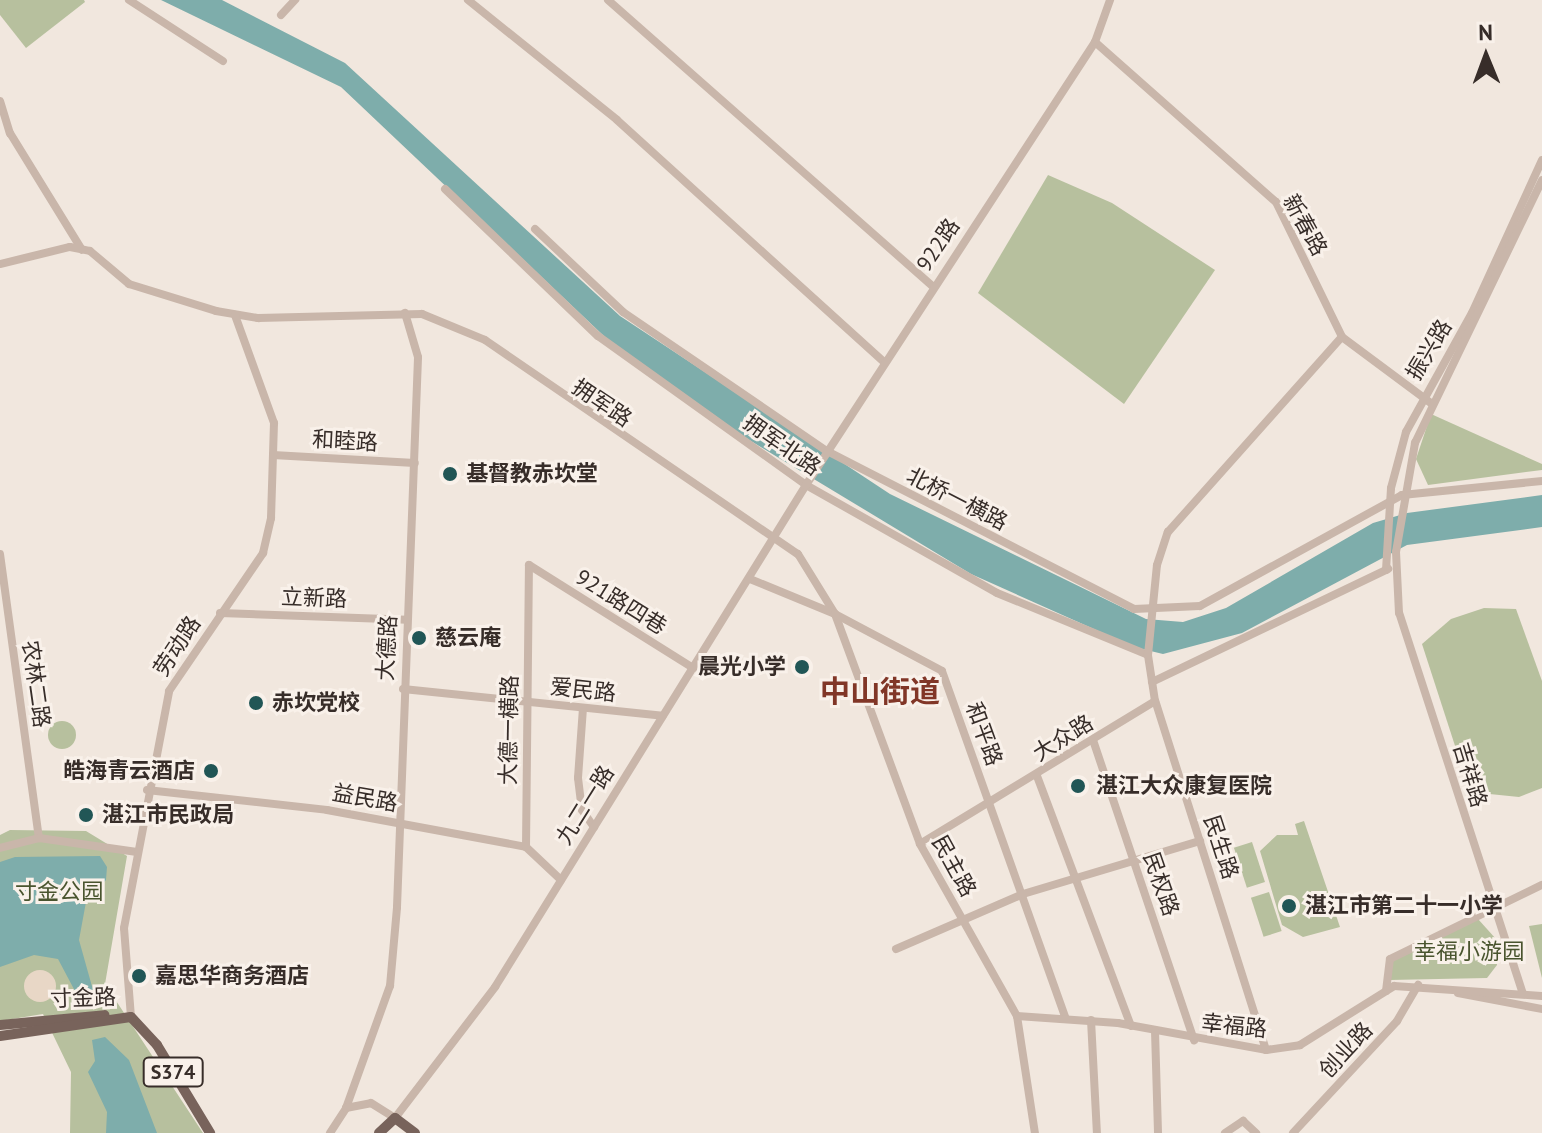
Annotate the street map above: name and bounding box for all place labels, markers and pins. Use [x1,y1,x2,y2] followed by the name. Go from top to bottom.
[466,461,598,487] place label: 基督教赤坎堂
[441,465,459,483] marker: 基督教赤坎堂
[435,625,501,651] place label: 慈云庵
[410,629,428,647] marker: 慈云庵
[698,654,786,680] place label: 晨光小学
[793,658,811,676] marker: 晨光小学
[272,690,360,716] place label: 赤坎党校
[247,694,265,712] marker: 赤坎党校
[63,758,195,784] place label: 皓海青云酒店
[202,762,220,780] marker: 皓海青云酒店
[1096,773,1272,799] place label: 湛江大众康复医院
[1067,775,1089,797] marker: 湛江大众康复医院
[102,802,234,828] place label: 湛江市民政局
[77,806,95,824] marker: 湛江市民政局
[1305,893,1503,919] place label: 湛江市第二十一小学
[1280,897,1298,915] marker: 湛江市第二十一小学
[155,963,309,989] place label: 嘉思华商务酒店
[130,967,148,985] marker: 嘉思华商务酒店

